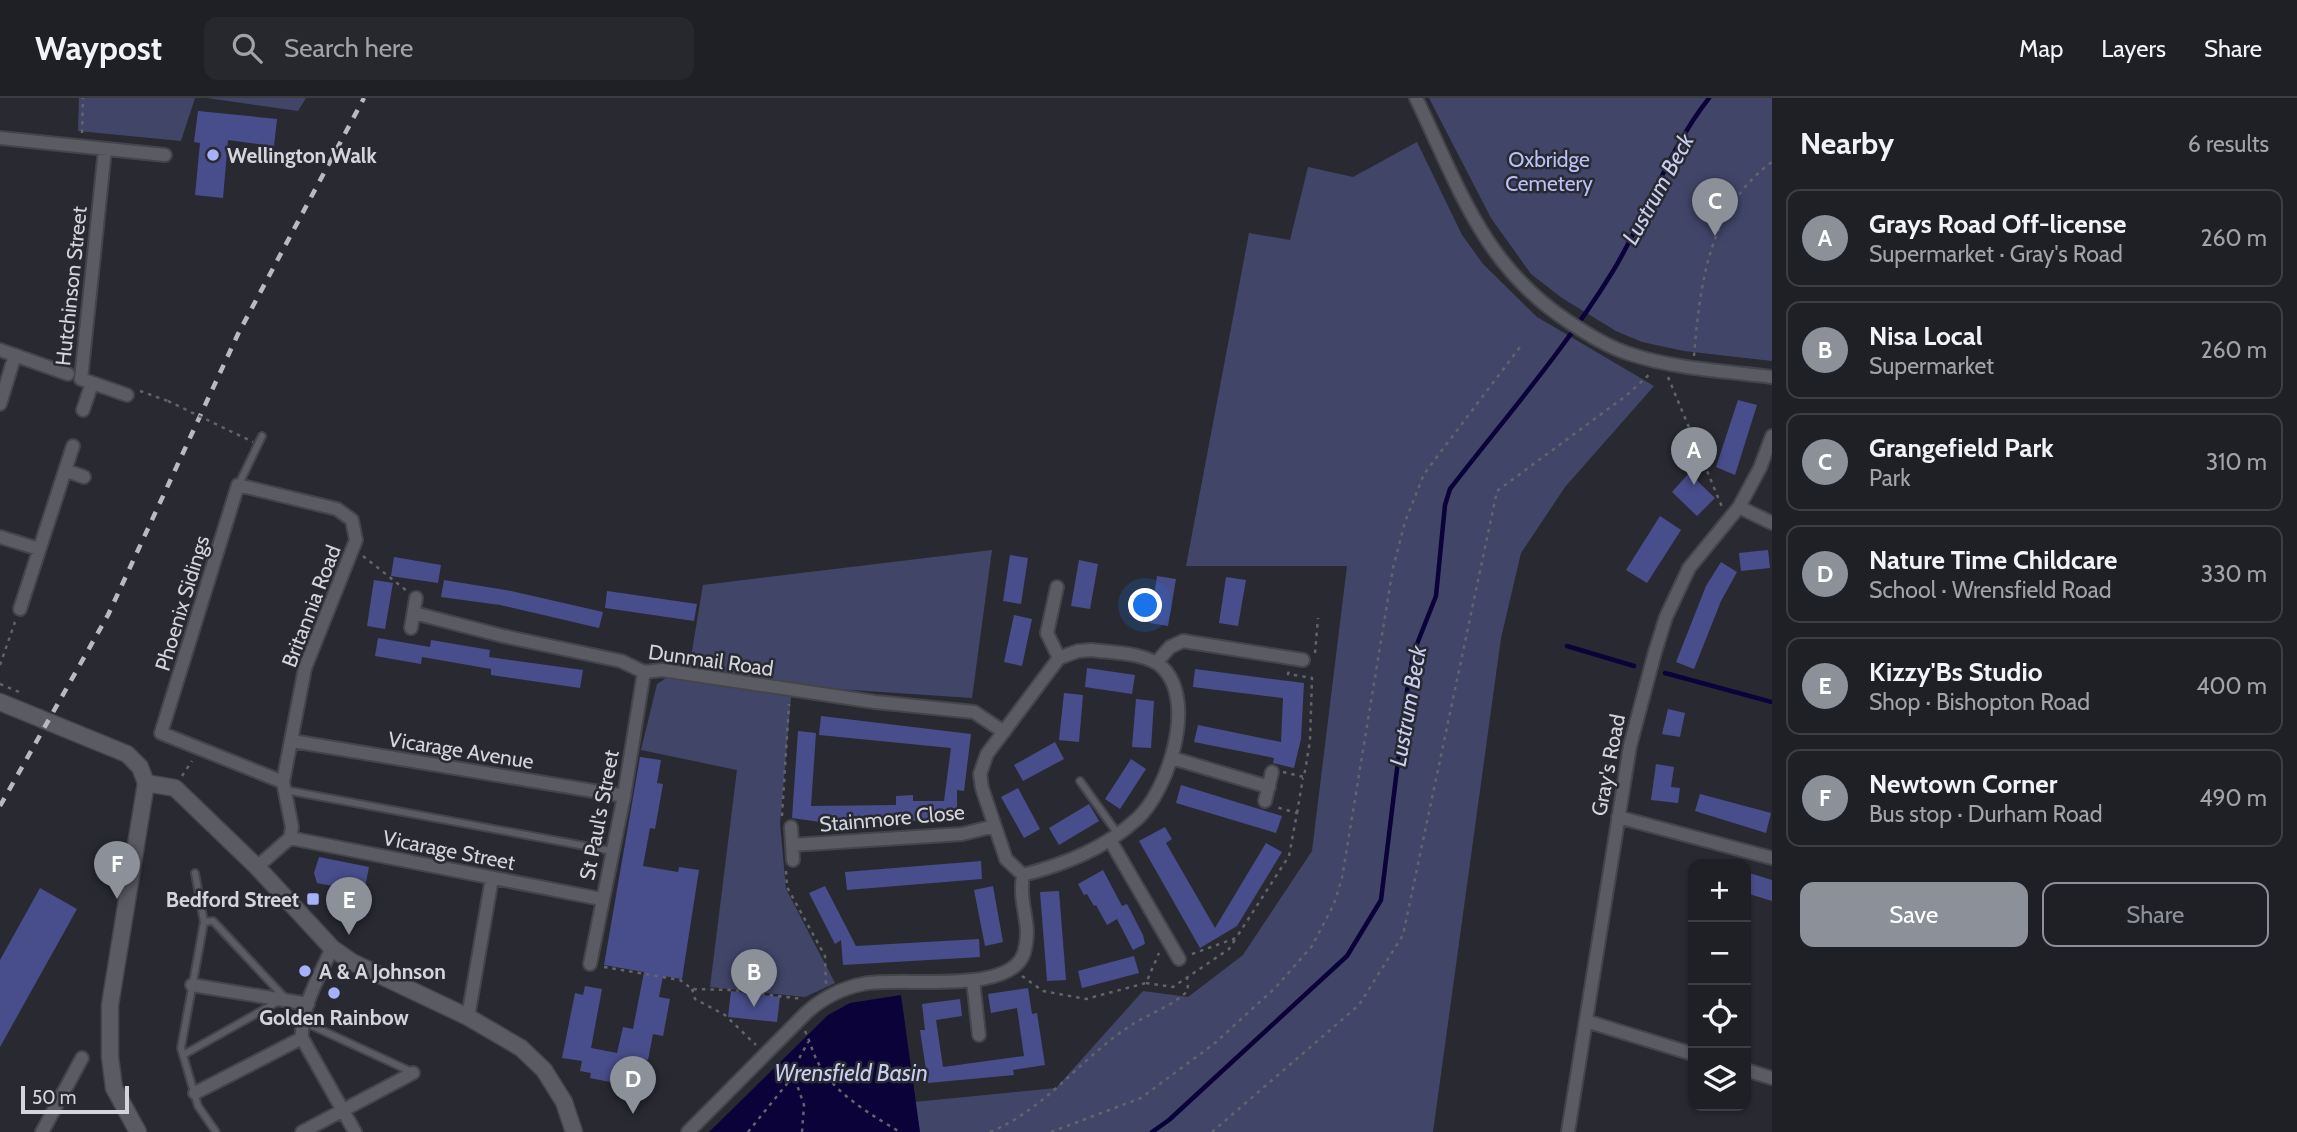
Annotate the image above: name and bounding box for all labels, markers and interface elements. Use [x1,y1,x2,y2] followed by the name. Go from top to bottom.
[204,17,694,80] search box
[35,28,162,68] text: Waypost
[228,29,266,67] icon: search
[284,32,413,64] text: Search here
[2019,34,2063,63] text: Map
[2101,34,2166,63] text: Layers
[2204,34,2262,63] text: Share
[1800,125,1894,162] text: Nearby
[1616,128,1700,249] water label: Lustrum Beck
[2188,130,2269,158] text: 6 results
[227,143,377,168] place label: Wellington Walk
[205,147,221,163] marker: Wellington Walk
[1505,147,1593,196] park label: Oxbridge Cemetery
[1692,178,1738,236] pin: C
[50,205,92,367] street label: Hutchinson Street
[1869,208,2126,240] text: Grays Road Off-license
[1818,224,1832,252] text: A
[2200,224,2267,252] text: 260 m
[1869,240,2123,268] text: Supermarket · Gray's Road
[1869,320,1982,352] text: Nisa Local
[1818,336,1832,364] text: B
[2200,336,2267,364] text: 260 m
[1869,352,1994,380] text: Supermarket
[1671,427,1717,485] pin: A
[1869,432,2054,464] text: Grangefield Park
[1818,448,1832,476] text: C
[2206,448,2267,476] text: 310 m
[1869,464,1910,492] text: Park
[150,532,215,674] street label: Phoenix Sidings
[276,541,346,671] street label: Britannia Road
[1869,544,2117,576] text: Nature Time Childcare
[1817,560,1833,588] text: D
[2201,560,2267,588] text: 330 m
[1869,576,2111,604] text: School · Wrensfield Road
[1128,588,1162,622] your location
[647,639,775,681] street label: Dunmail Road
[1384,642,1433,769] water label: Lustrum Beck
[1869,656,2043,688] text: Kizzy'Bs Studio
[1818,672,1832,700] text: E
[2196,672,2267,700] text: 400 m
[1869,688,2090,716] text: Shop · Bishopton Road
[1586,712,1630,818] street label: Gray's Road
[386,726,536,774] street label: Vicarage Avenue
[574,748,624,882] street label: St Paul's Street
[1869,768,2057,800] text: Newtown Corner
[1819,784,1831,812] text: F
[2199,784,2267,812] text: 490 m
[818,799,966,837] street label: Stainmore Close
[1869,800,2102,828] text: Bus stop · Durham Road
[381,825,517,875] street label: Vicarage Street
[94,841,140,899] pin: F
[1688,859,1751,1111] map controls
[1688,859,1751,922] button: +
[326,877,372,935] pin: E
[1800,882,2028,947] button: Save
[2042,882,2269,947] button: Share
[166,887,299,912] place label: Bedford Street
[305,891,321,907] marker: Bedford Street
[1688,922,1751,985] button: −
[731,949,777,1007] pin: B
[319,959,446,984] place label: A & A Johnson
[297,963,313,979] marker: A & A Johnson
[326,985,342,1001] marker: Golden Rainbow
[1688,985,1751,1048] button: locate
[259,1005,410,1030] place label: Golden Rainbow
[1688,1048,1751,1111] button: layers
[610,1056,656,1114] pin: D
[774,1059,928,1087] water label: Wrensfield Basin
[21,1083,130,1115] scale bar
[32,1086,76,1109] text: 50 m

